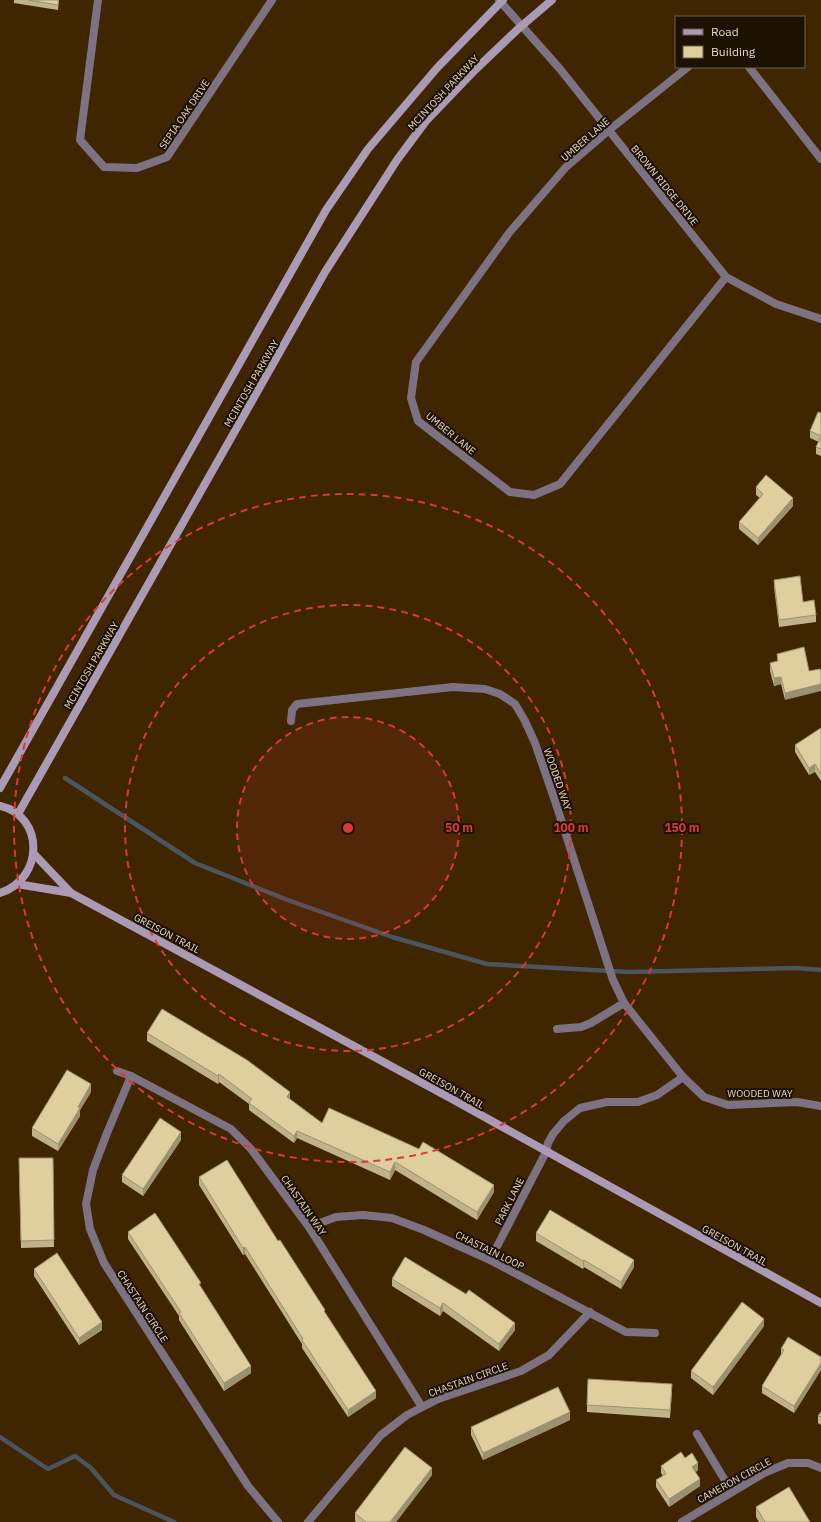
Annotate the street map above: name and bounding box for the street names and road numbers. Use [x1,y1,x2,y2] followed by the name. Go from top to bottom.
[405,52,482,133] street label: MCINTOSH PARKWAY
[156,77,213,152] street label: SEPIA OAK DRIVE
[558,115,613,164] street label: UMBER LANE
[628,143,701,228] street label: BROWN RIDGE DRIVE
[221,337,282,429] street label: MCINTOSH PARKWAY
[423,409,478,458] street label: UMBER LANE
[61,619,122,711] street label: MCINTOSH PARKWAY
[541,746,574,812] street label: WOODED WAY
[131,911,202,956] street label: GREISON TRAIL
[417,1065,487,1112] street label: GREISON TRAIL
[727,1087,793,1100] street label: WOODED WAY
[278,1172,329,1238] street label: CHASTAIN WAY
[492,1175,527,1227] street label: PARK LANE
[700,1222,770,1269] street label: GREISON TRAIL
[453,1228,526,1273] street label: CHASTAIN LOOP
[114,1268,171,1345] street label: CHASTAIN CIRCLE
[427,1359,510,1400] street label: CHASTAIN CIRCLE
[695,1455,774,1506] street label: CAMERON CIRCLE

